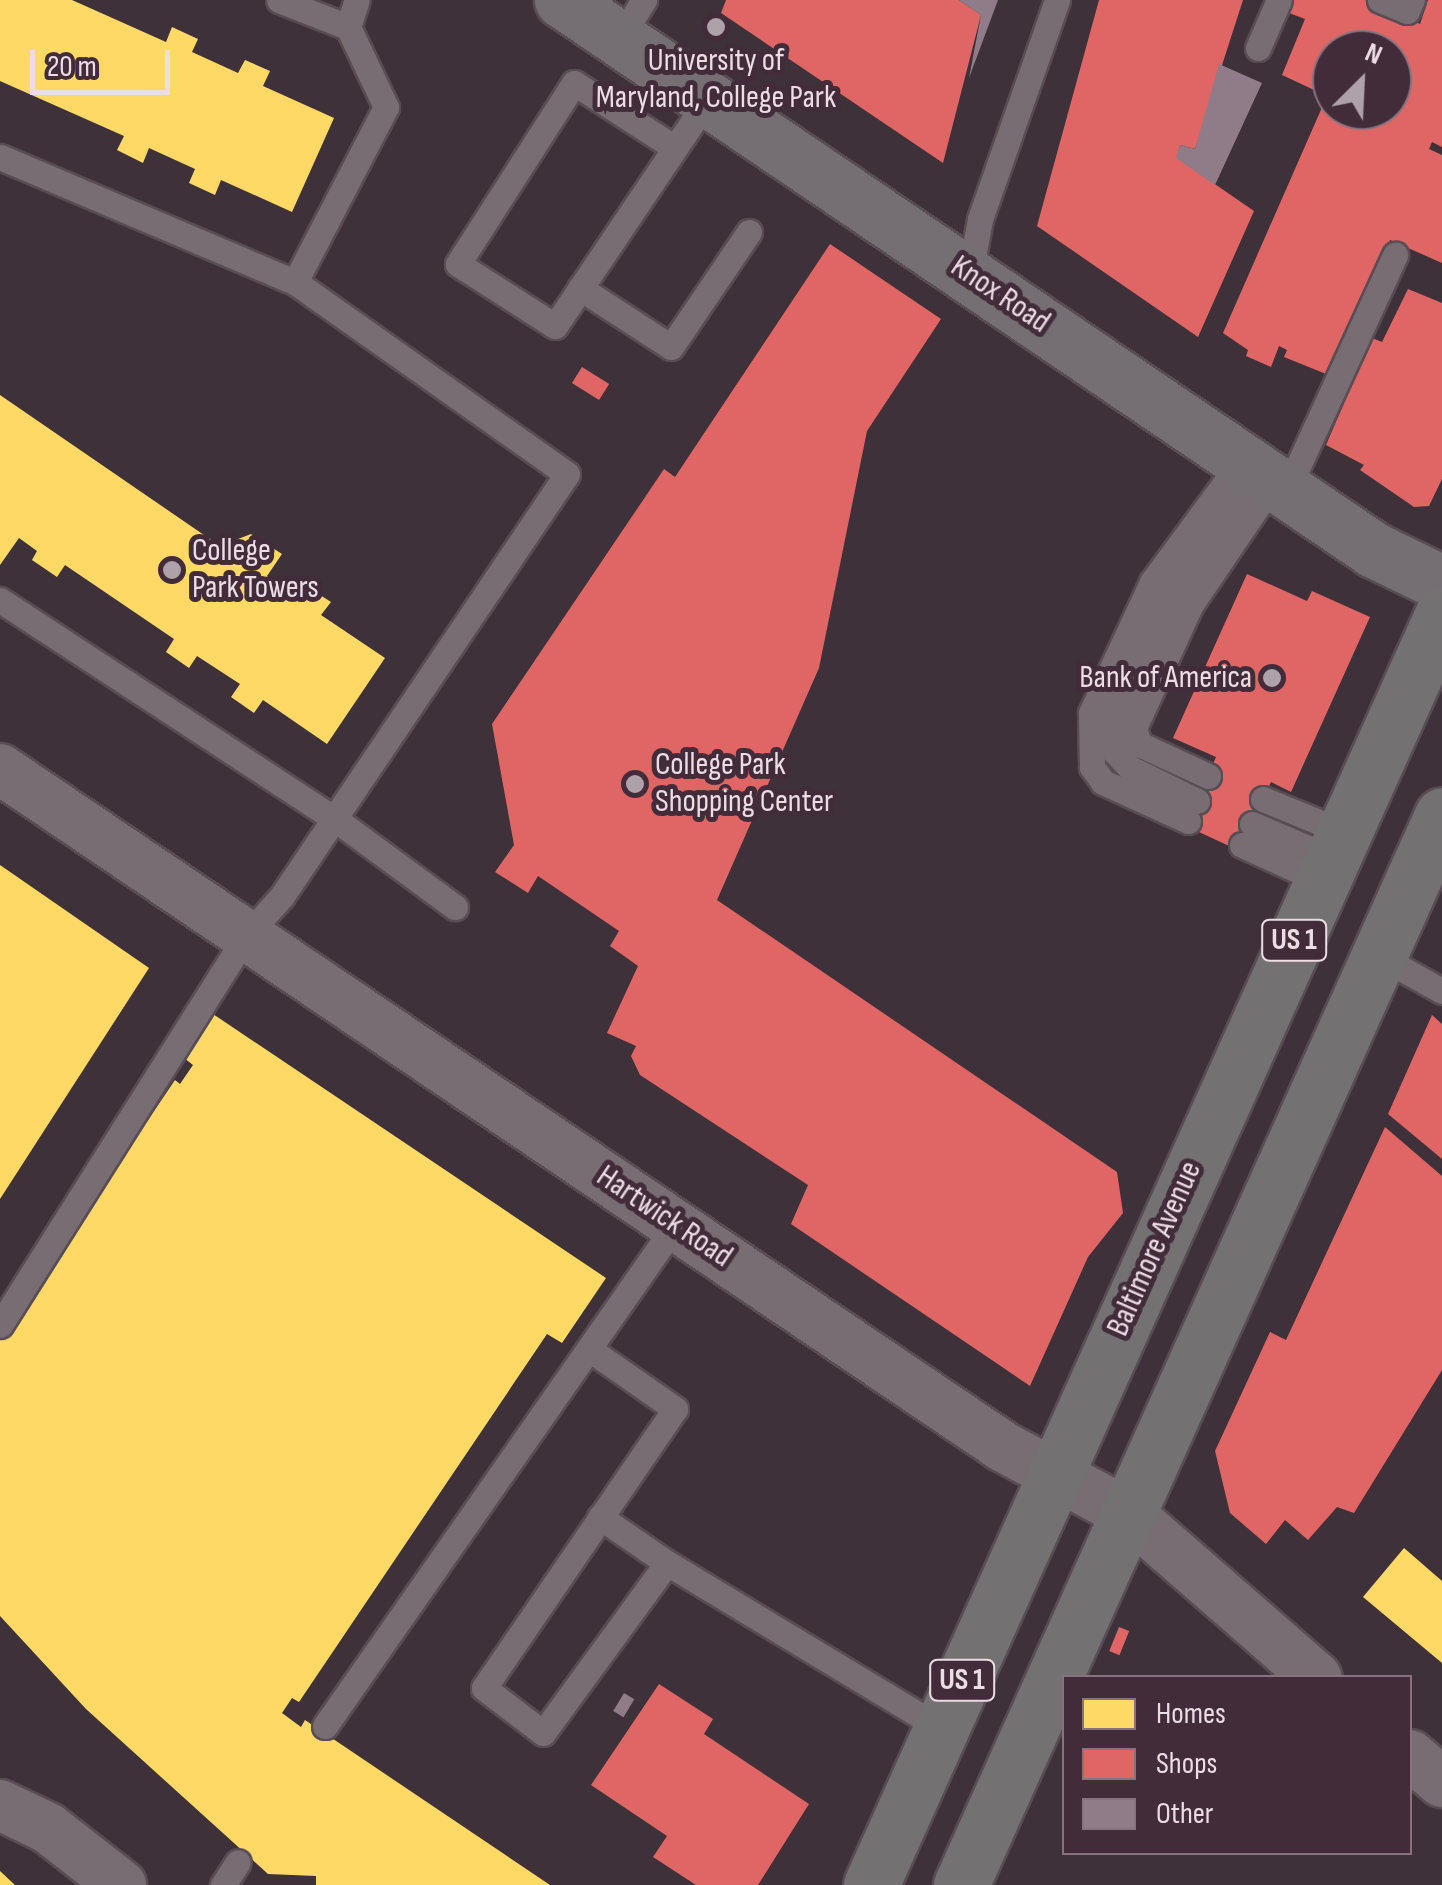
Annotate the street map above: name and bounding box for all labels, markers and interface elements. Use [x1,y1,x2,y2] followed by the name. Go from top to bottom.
[705,16,727,38] marker: University of Maryland, College Park
[35,30,175,92] scale bar
[1312,30,1412,130] north arrow
[1360,36,1387,72] text: N
[596,43,836,118] place label: University of Maryland, College Park
[47,49,97,85] text: 20 m
[943,248,1057,342] street label: Knox Road
[192,533,319,608] place label: College Park Towers
[161,559,183,581] marker: College Park Towers
[1079,659,1252,697] place label: Bank of America
[1261,667,1283,689] marker: Bank of America
[655,747,833,822] place label: College Park Shopping Center
[624,773,646,795] marker: College Park Shopping Center
[1259,915,1329,965] road number: US 1
[1099,1156,1211,1342] street label: Baltimore Avenue
[589,1158,739,1276] street label: Hartwick Road
[927,1655,997,1705] road number: US 1
[1062,1675,1412,1855] legend
[1156,1696,1226,1732] text: Homes
[1156,1746,1217,1782] text: Shops
[1156,1796,1213,1832] text: Other

